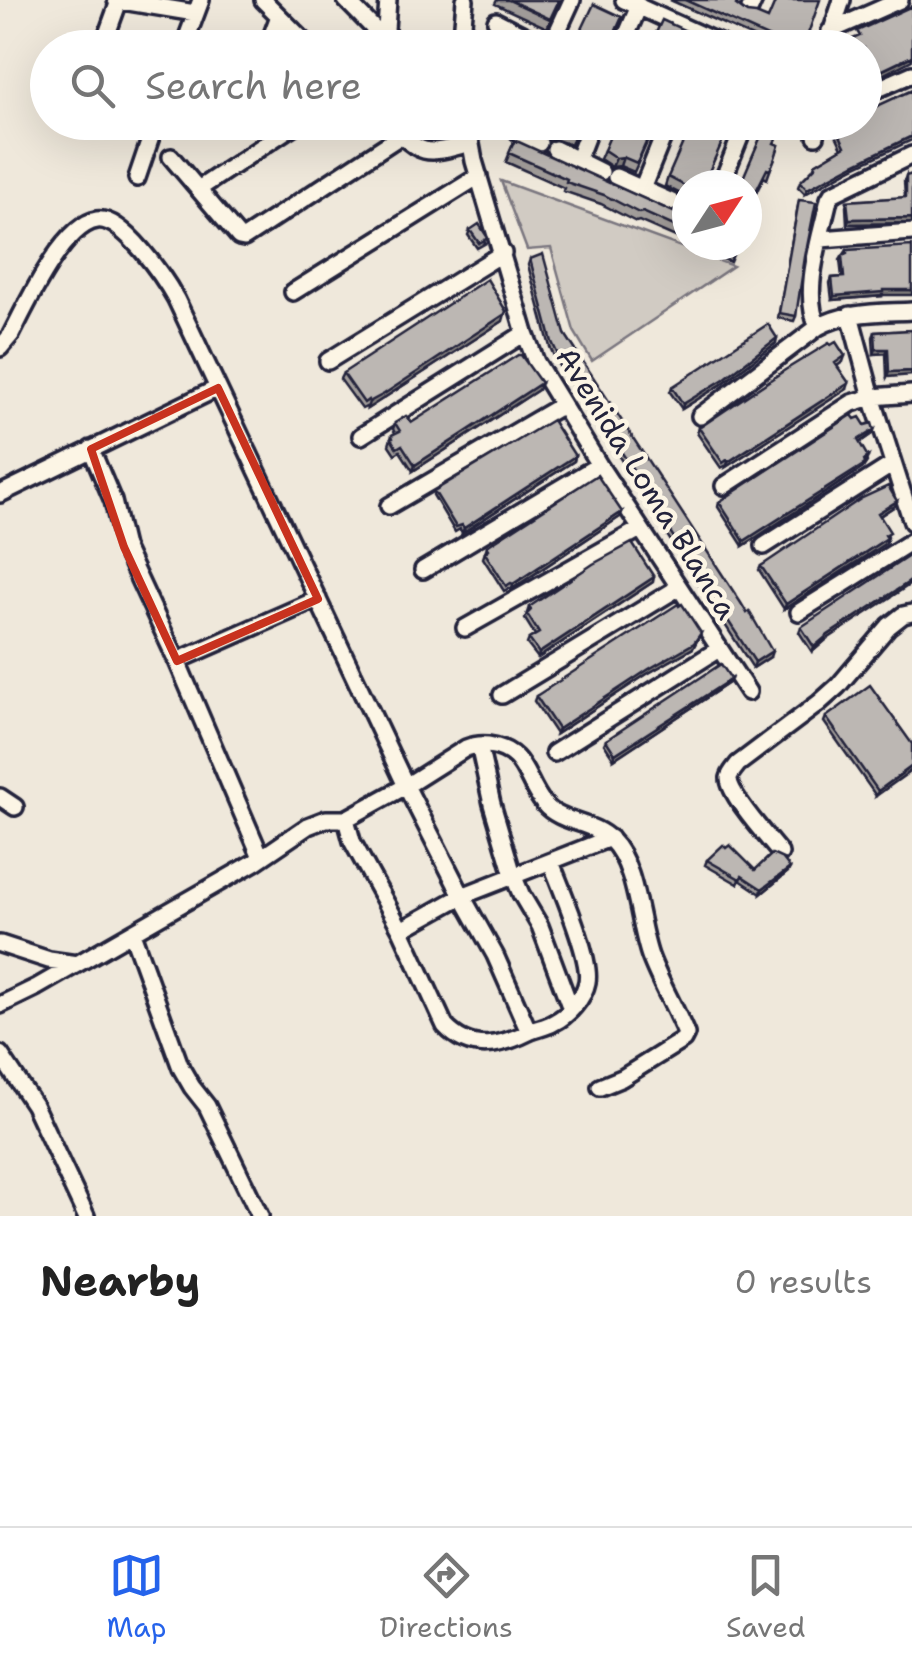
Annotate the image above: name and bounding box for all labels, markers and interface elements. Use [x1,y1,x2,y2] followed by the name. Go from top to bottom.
[30,30,882,140] search box
[65,58,120,113] icon: search
[145,60,362,111] text: Search here
[672,170,762,260] north arrow
[547,339,748,627] street label: Avenida Loma Blanca
[40,1253,200,1309] text: Nearby
[735,1260,872,1303] text: 0 results
[107,1548,166,1646] tab: Map
[379,1548,513,1646] tab: Directions
[726,1548,805,1646] tab: Saved

